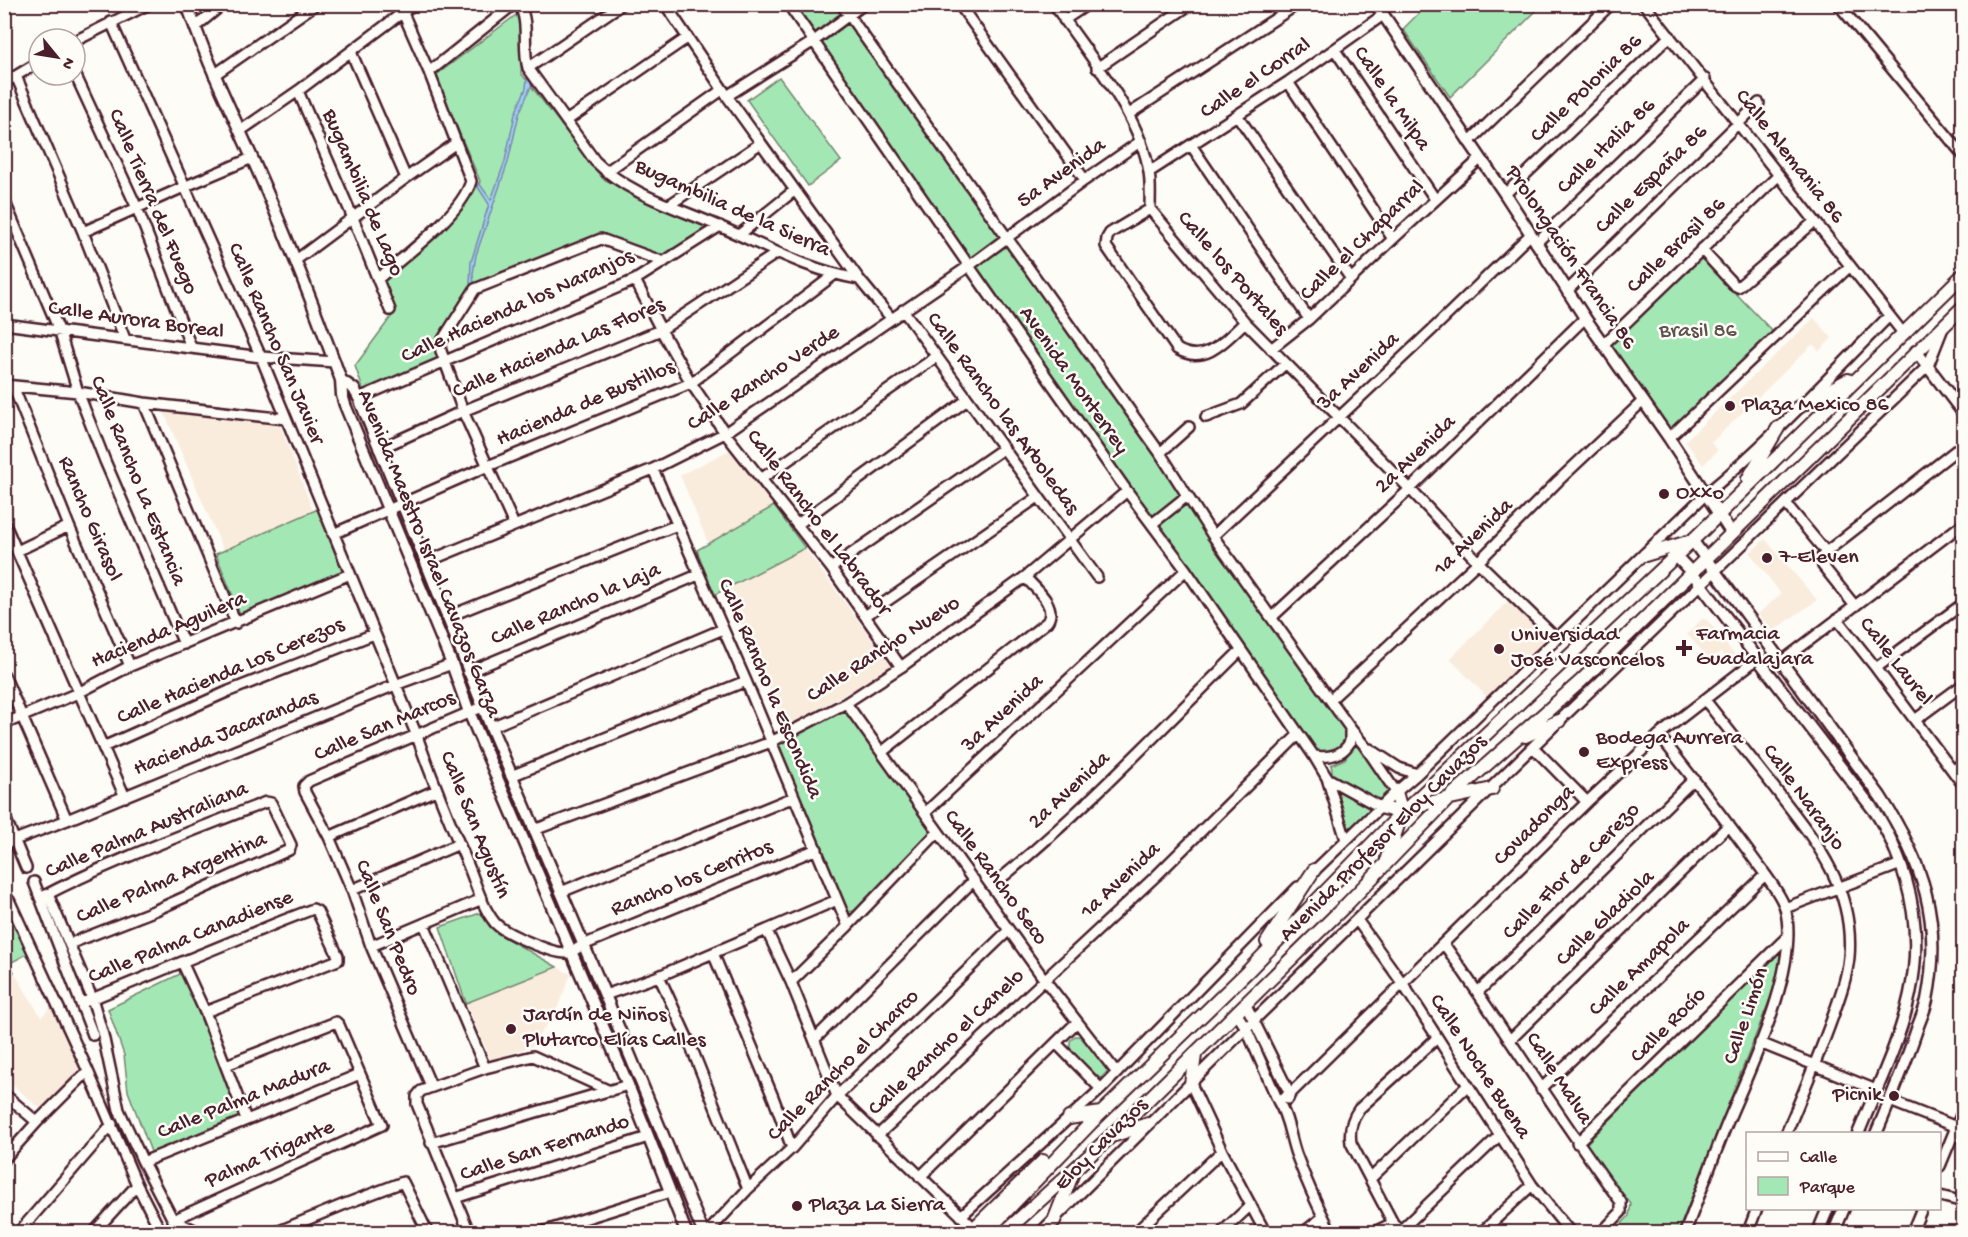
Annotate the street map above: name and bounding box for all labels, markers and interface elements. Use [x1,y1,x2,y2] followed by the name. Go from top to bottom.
[27,27,87,87] north arrow
[1525,28,1649,149] street label: Calle Polonia 86
[1196,32,1316,126] street label: Calle el Corral
[1347,42,1436,157] street label: Calle la Milpa
[56,53,78,72] text: N
[1729,85,1850,230] street label: Calle Alemania 86
[1552,93,1662,201] street label: Calle Italia 86
[101,105,203,299] street label: Calle Tierra del Fuego
[315,105,409,280] street label: Bugambilia de Lago
[1590,119,1714,240] street label: Calle España 86
[1013,133,1112,215] street label: 5a Avenida
[629,154,834,264] street label: Bugambilia de la Sierra
[1498,160,1642,356] street label: Prolongación Francia 86
[1295,175,1431,307] street label: Calle el Chaparral
[1622,192,1733,300] street label: Calle Brasil 86
[1171,206,1294,342] street label: Calle los Portales
[221,239,330,451] street label: Calle Rancho San Javier
[398,243,639,370] street label: Calle Hacienda los Naranjos
[449,292,670,405] street label: Calle Hacienda Las Flores
[47,296,226,346] street label: Calle Aurora Boreal
[1012,302,1134,460] street label: Avenida Monterrey
[920,308,1085,521] street label: Calle Rancho las Arboledas
[1658,319,1738,345] park label: Brasil 86
[683,320,845,438] street label: Calle Rancho Verde
[1312,327,1406,417] street label: 3a Avenida
[493,354,680,453] street label: Hacienda de Bustillos
[83,372,191,590] street label: Calle Rancho La Estancia
[350,386,506,722] street label: Avenida Maestro Israel Cavazos Garza
[1741,393,1889,419] place label: Plaza Mexico 86
[1723,399,1737,413] marker: Plaza Mexico 86
[1370,409,1462,500] street label: 2a Avenida
[740,425,898,623] street label: Calle Rancho el Labrador
[51,453,127,585] street label: Rancho Girasol
[1676,481,1724,507] place label: Oxxo
[1657,487,1671,501] marker: Oxxo
[1428,493,1520,583] street label: 1a Avenida
[1778,545,1859,571] place label: 7-Eleven
[1760,551,1774,565] marker: 7-Eleven
[487,557,665,652] street label: Calle Rancho la Laja
[711,575,828,804] street label: Calle Rancho la Escondida
[88,586,251,675] street label: Hacienda Aguilera
[802,591,966,709] street label: Calle Rancho Nuevo
[114,612,349,732] street label: Calle Hacienda Los Cerezos
[1852,613,1938,711] street label: Calle Laurel
[1695,622,1814,673] place label: Farmacia Guadalajara
[1511,623,1665,674] place label: Universidad José Vasconcelos
[1677,641,1691,655] marker: Farmacia Guadalajara
[1492,642,1506,656] marker: Universidad José Vasconcelos
[956,669,1050,759] street label: 3a Avenida
[130,685,323,783] street label: Hacienda Jacarandas
[311,685,460,768] street label: Calle San Marcos
[1595,726,1744,777] place label: Bodega Aurrera Express
[1275,729,1494,948] street label: Avenida Profesor Eloy Cavazos
[1756,740,1850,856] street label: Calle Naranjo
[1577,745,1591,759] marker: Bodega Aurrera Express
[1024,746,1117,835] street label: 2a Avenida
[433,748,516,903] street label: Calle San Agustín
[42,776,253,885] street label: Calle Palma Australiana
[1489,779,1582,872] street label: Covadonga
[1498,798,1646,946] street label: Calle Flor de Cerezo
[937,805,1053,951] street label: Calle Rancho Seco
[73,827,272,931] street label: Calle Palma Argentina
[607,834,777,923] street label: Rancho los Cerritos
[1075,837,1167,926] street label: 1a Avenida
[348,856,426,1000] street label: Calle San Pedro
[1551,865,1661,973] street label: Calle Gladiola
[85,885,298,991] street label: Calle Palma Canadiense
[1584,913,1697,1023] street label: Calle Amapola
[863,964,1031,1122] street label: Calle Rancho el Canelo
[1718,964,1776,1068] street label: Calle Limón
[1626,983,1712,1069] street label: Calle Rocío
[762,984,926,1148] street label: Calle Rancho el Charco
[1422,990,1536,1145] street label: Calle Noche Buena
[522,1003,706,1054] place label: Jardín de Niños Plutarco Elías Calles
[504,1022,518,1036] marker: Jardín de Niños Plutarco Elías Calles
[1519,1028,1598,1131] street label: Calle Malva
[154,1053,335,1146] street label: Calle Palma Madura
[1832,1083,1884,1109] place label: Picnik
[1887,1089,1901,1103] marker: Picnik
[1050,1092,1155,1197] street label: Eloy Cavazos
[457,1109,633,1189] street label: Calle San Fernando
[200,1115,339,1196] street label: Palma Trigante
[1746,1132,1941,1210] legend
[1800,1148,1838,1169] text: Calle
[1799,1178,1856,1199] text: Parque
[808,1193,946,1219] place label: Plaza La Sierra
[790,1199,804,1213] marker: Plaza La Sierra

